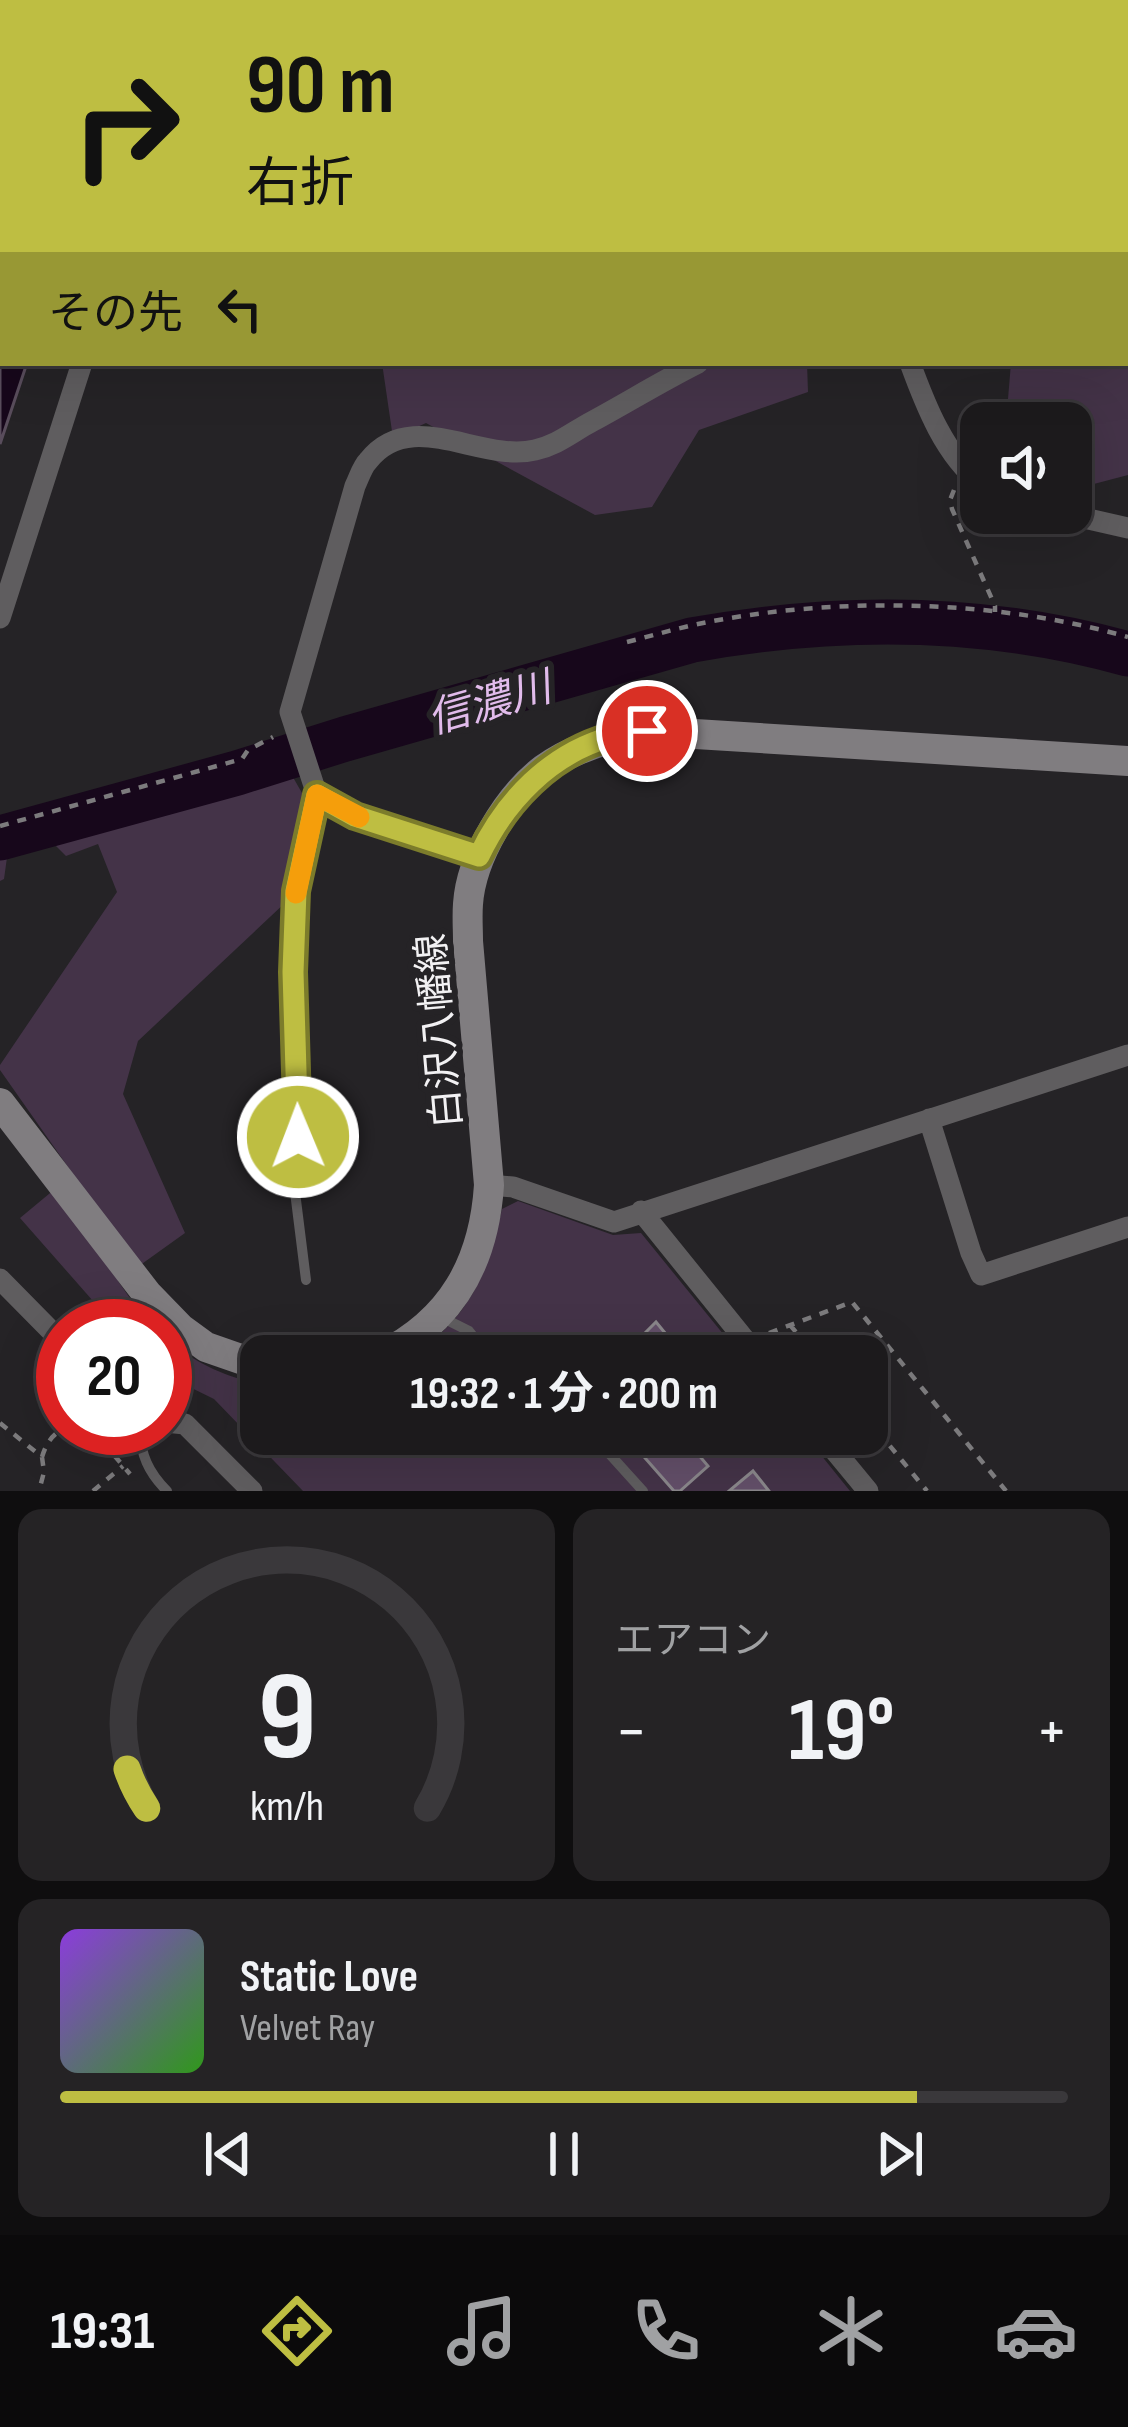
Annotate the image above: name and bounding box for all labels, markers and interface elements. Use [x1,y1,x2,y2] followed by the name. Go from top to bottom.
[246,36,395,137] text: 90 m
[48,48,204,204] icon: right
[246,152,354,217] text: 右折
[207,276,273,342] icon: left
[48,287,183,342] text: その先
[960,402,1092,534] map controls
[960,402,1092,534] button: sound
[422,661,561,746] water label: 信濃川
[596,680,698,782] pin
[614,698,680,764] icon: arrive
[409,932,472,1130] street label: 白沢八幡線
[235,1074,361,1200] position arrow
[36,1299,192,1455] speed limit sign: 20
[410,1367,718,1422] text: 19:32 · 1 分 · 200 m
[615,1618,771,1665] text: エアコン
[257,1645,316,1794] text: 9
[788,1678,895,1786] text: 19°
[615,1693,647,1772] text: −
[1036,1693,1068,1772] text: +
[249,1781,324,1833] text: km/h
[240,1950,418,2005] text: Static Love
[240,2005,375,2052] text: Velvet Ray
[195,2121,261,2187] icon: previous
[531,2121,597,2187] icon: pause
[867,2121,933,2187] icon: next
[255,2289,339,2373] icon: directions
[440,2289,524,2373] icon: music
[624,2289,708,2373] icon: phone
[809,2289,893,2373] icon: climate
[994,2289,1078,2373] icon: car
[50,2299,154,2364] text: 19:31

